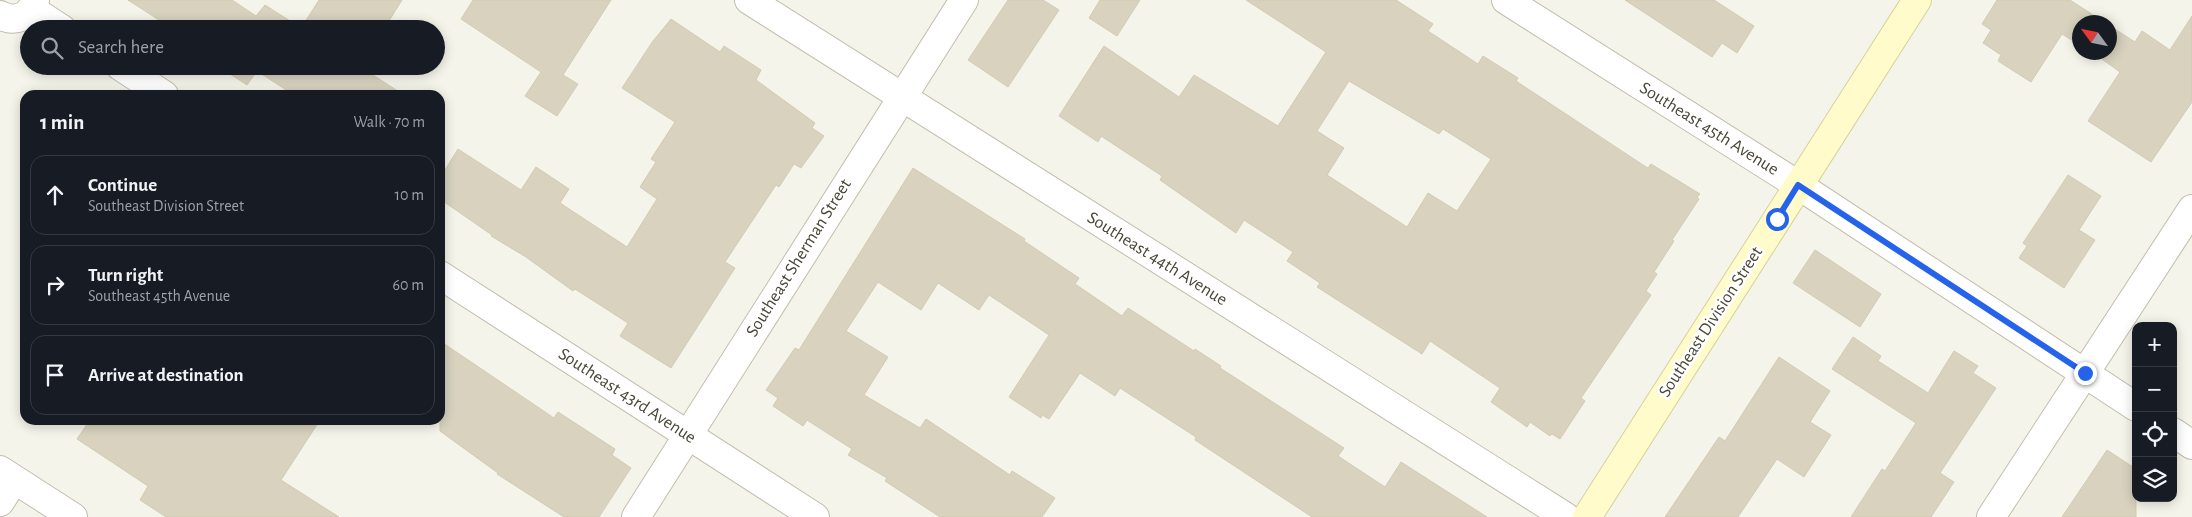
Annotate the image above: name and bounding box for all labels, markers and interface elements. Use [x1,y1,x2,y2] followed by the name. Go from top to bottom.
[2072,15,2117,60] north arrow
[20,20,445,75] search box
[38,34,66,62] icon: search
[78,38,164,57] text: Search here
[1636,79,1782,179] street label: Southeast 45th Avenue
[40,112,84,133] text: 1 min
[353,114,425,130] text: Walk · 70 m
[88,176,157,195] text: Continue
[743,176,855,340] street label: Southeast Sherman Street
[41,181,69,209] icon: ahead
[395,187,424,203] text: 10 m
[88,198,244,214] text: Southeast Division Street
[1766,208,1789,231] route start
[1084,209,1230,309] street label: Southeast 44th Avenue
[1656,243,1766,400] street label: Southeast Division Street
[88,266,163,285] text: Turn right
[41,271,69,299] icon: right
[393,277,424,293] text: 60 m
[88,288,230,304] text: Southeast 45th Avenue
[2132,322,2177,502] map controls
[2132,322,2177,367] button: +
[555,345,699,447] street label: Southeast 43rd Avenue
[41,361,69,389] icon: arrive
[2074,362,2097,385] route end
[88,366,244,385] text: Arrive at destination
[2132,367,2177,412] button: −
[2132,412,2177,457] button: locate
[2132,457,2177,502] button: layers

